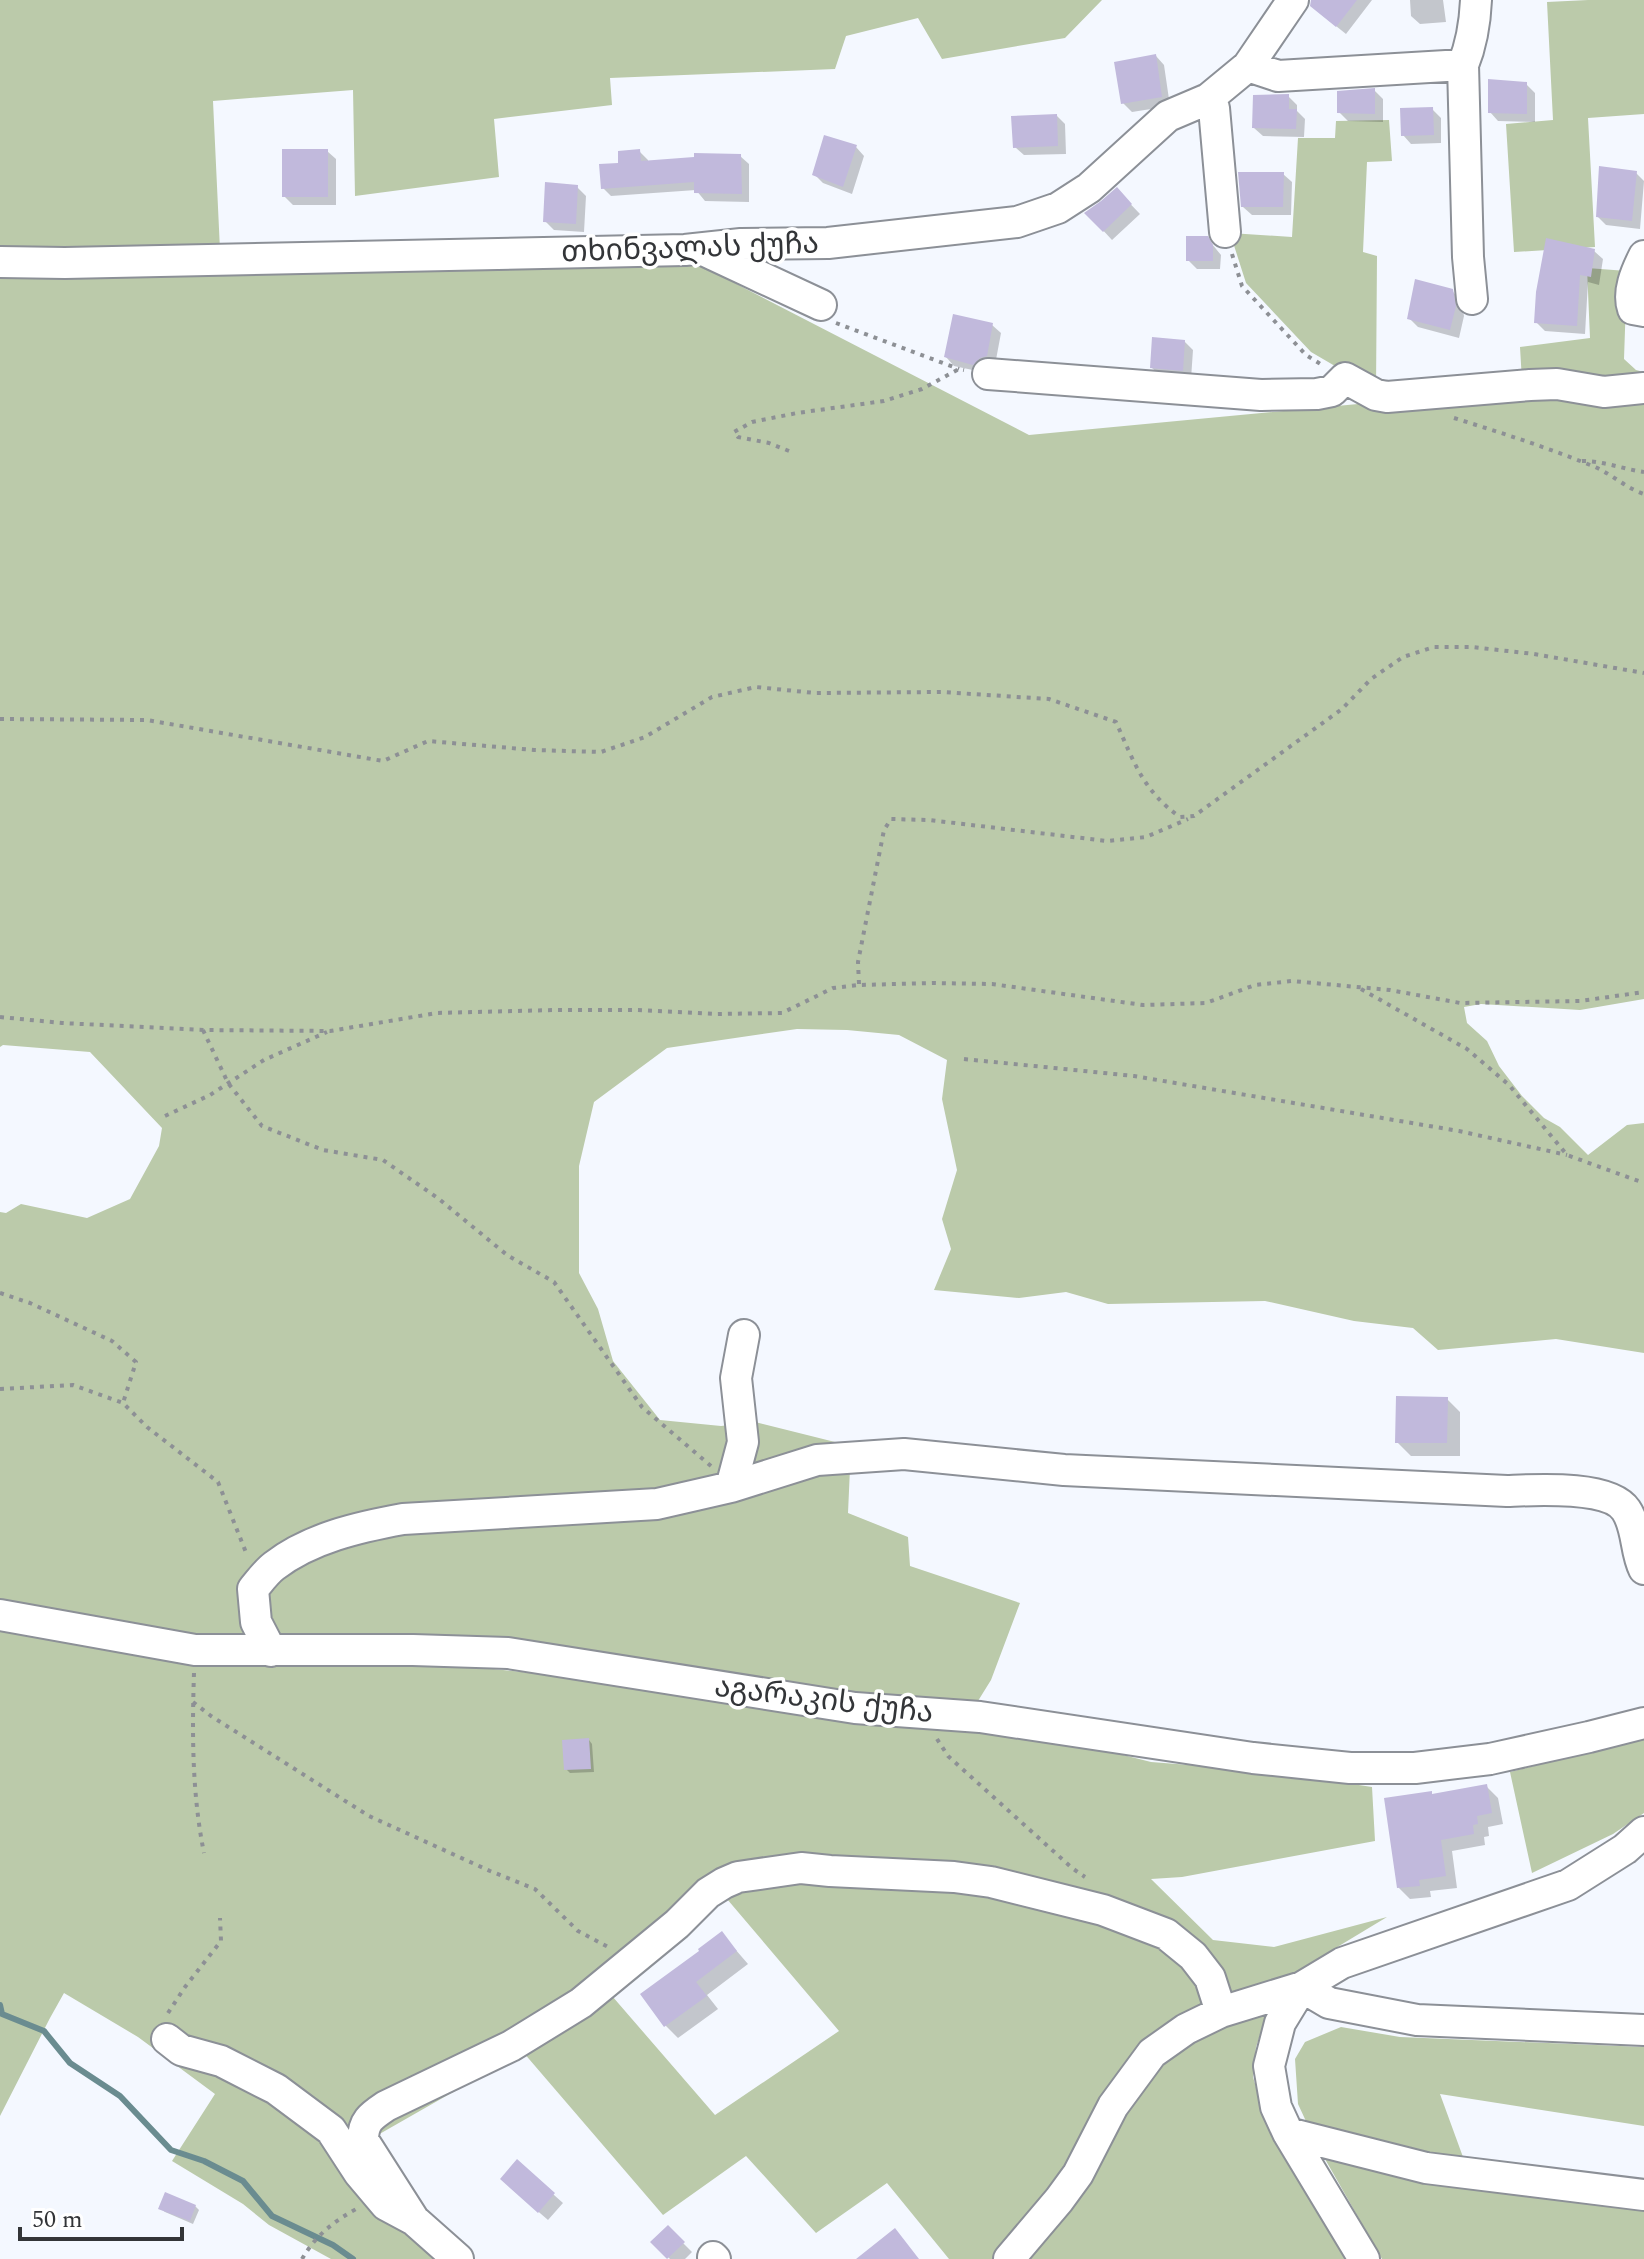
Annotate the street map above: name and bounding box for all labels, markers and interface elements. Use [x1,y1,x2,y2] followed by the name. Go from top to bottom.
[560,221,820,275] street label: თხინვალას ქუჩა
[712,1664,936,1736] street label: აგარაკის ქუჩა
[20,2191,182,2241] scale bar
[32,2202,83,2238] text: 50 m

